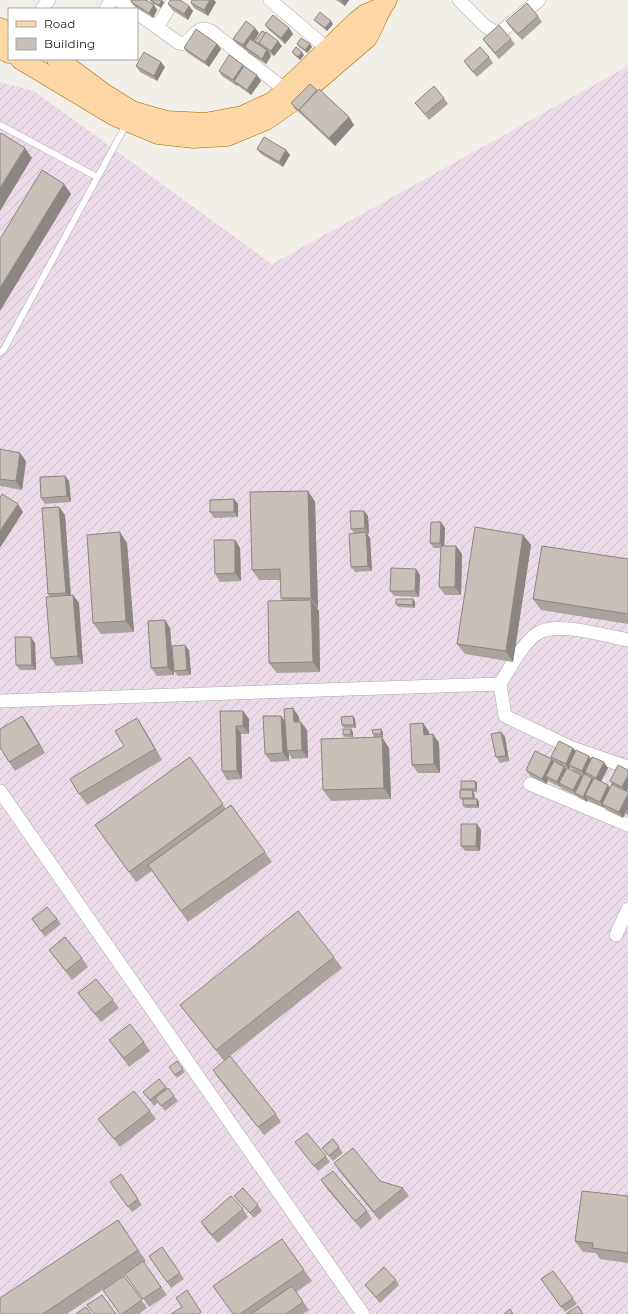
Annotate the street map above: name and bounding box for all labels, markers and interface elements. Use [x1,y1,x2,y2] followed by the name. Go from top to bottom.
[8,8,138,60] legend
[44,16,75,31] text: Road
[44,36,95,51] text: Building

